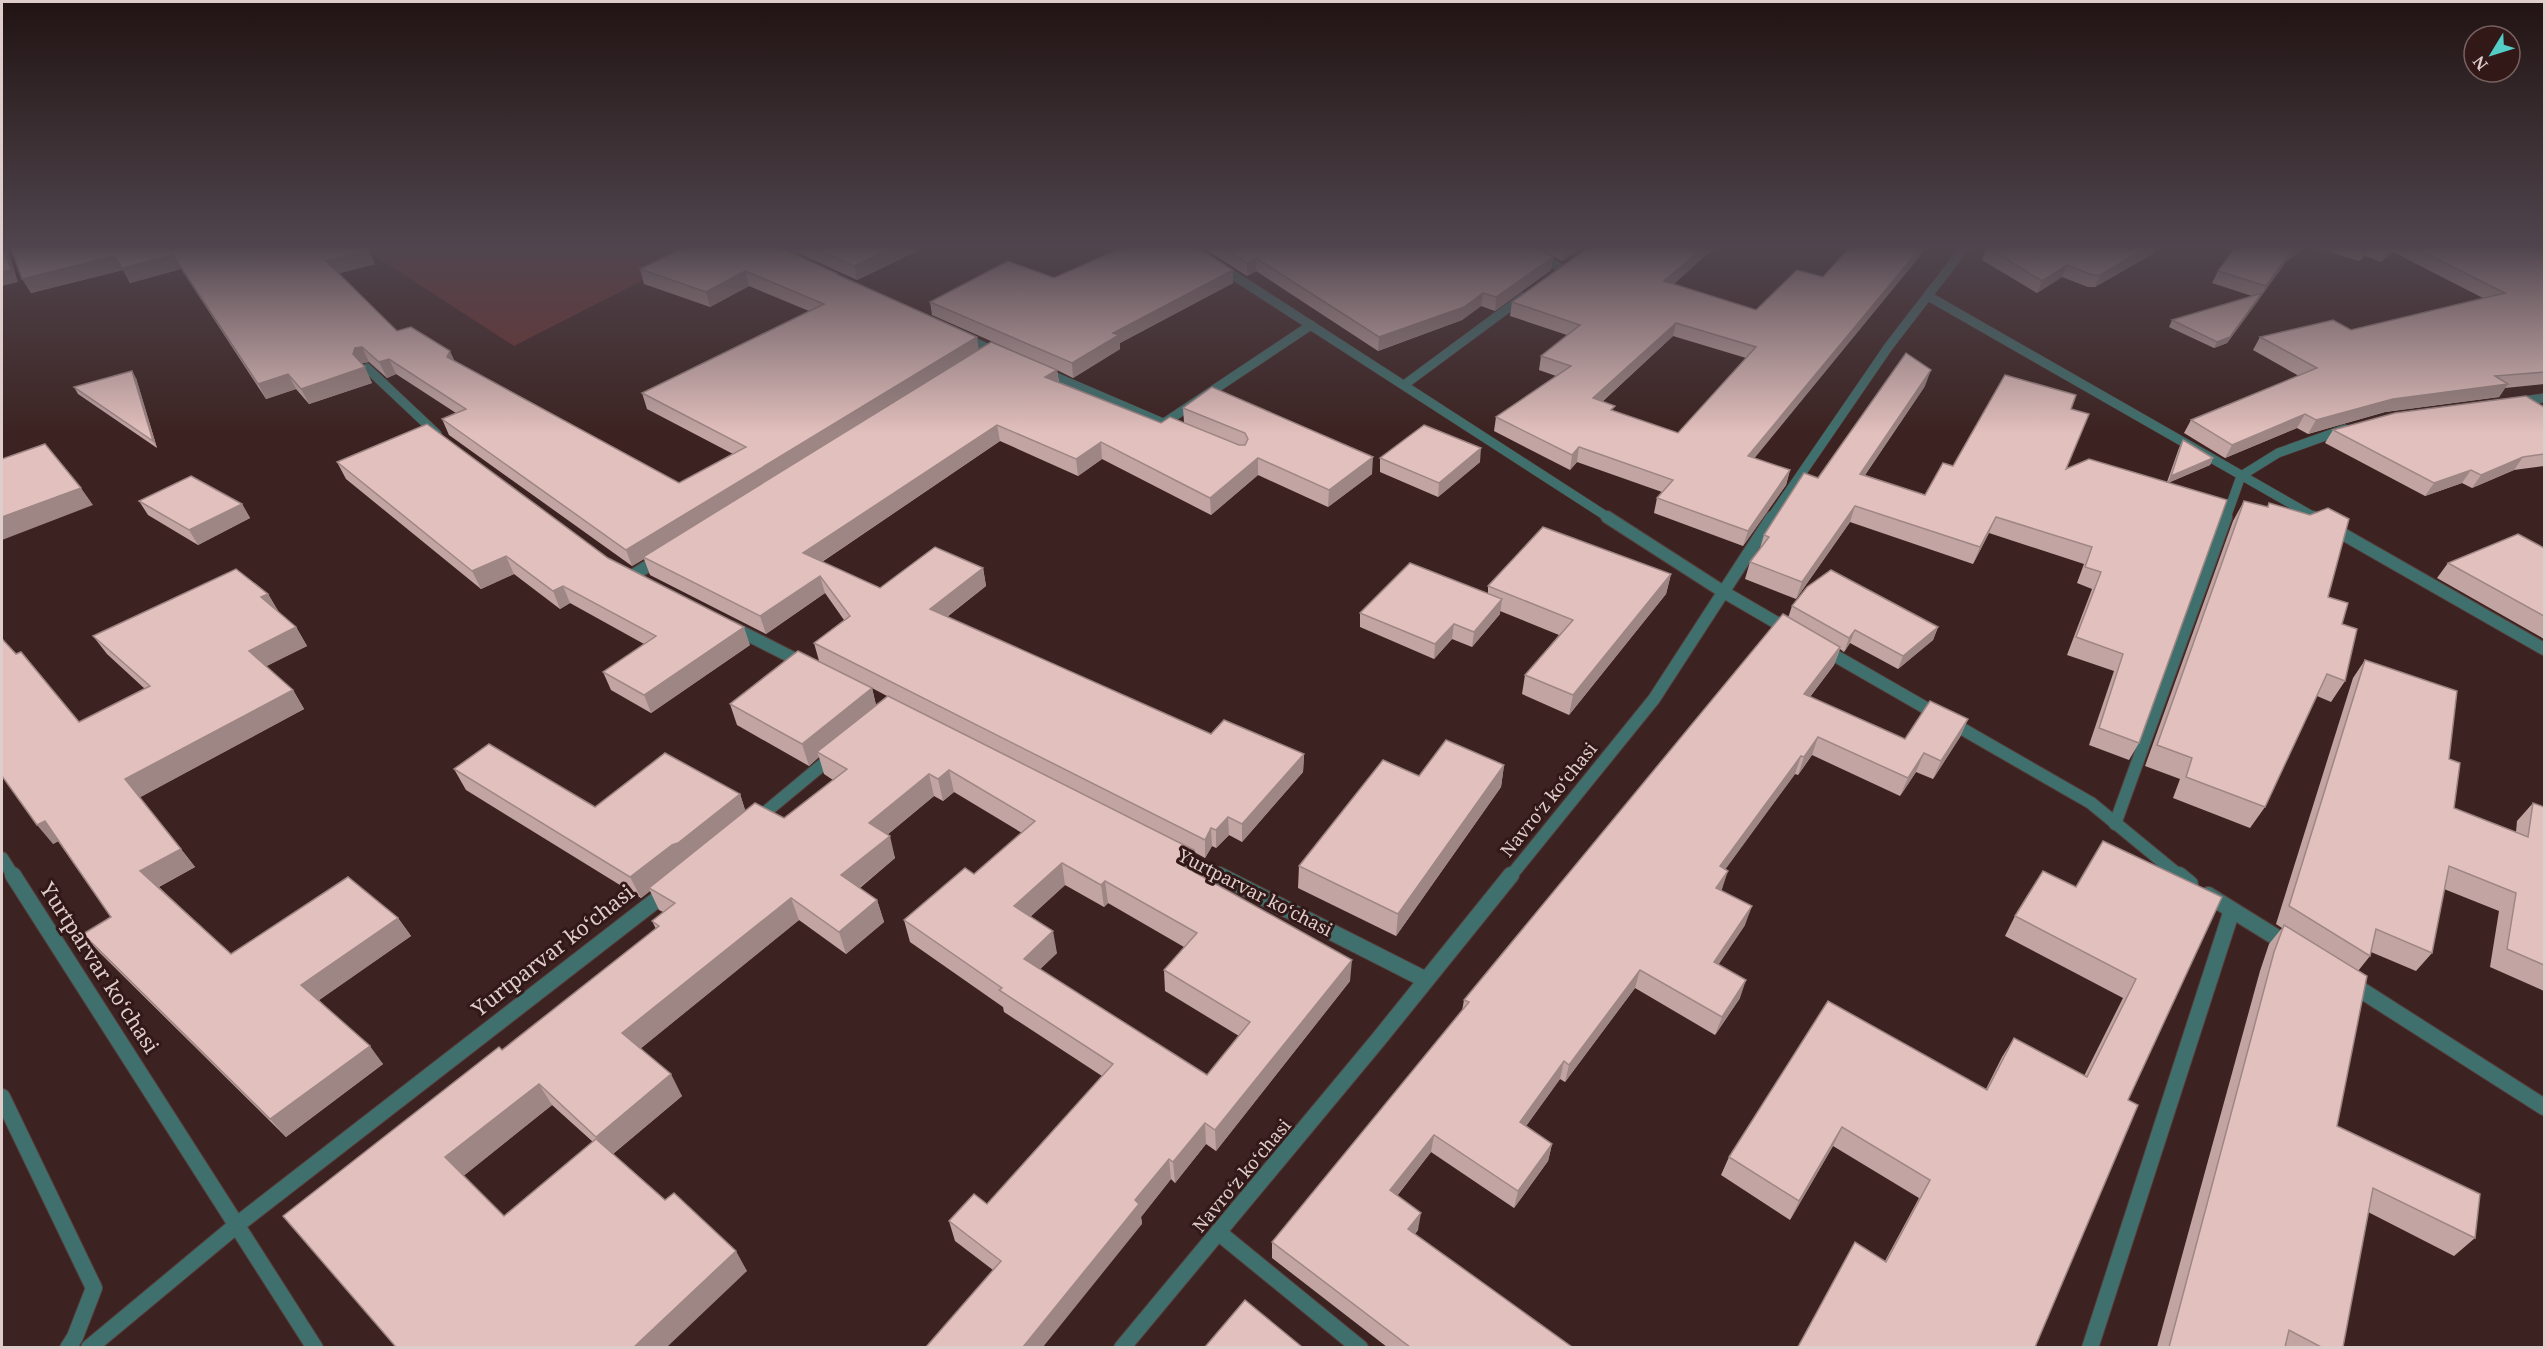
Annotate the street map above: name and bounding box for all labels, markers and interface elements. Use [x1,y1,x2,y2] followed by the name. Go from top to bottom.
[2462,24,2522,84] north arrow
[2467,51,2493,75] text: N
[1495,737,1602,862] street label: Navroʻz koʻchasi
[1173,842,1337,942] street label: Yurtparvar koʻchasi
[33,876,166,1059] street label: Yurtparvar koʻchasi
[465,878,639,1023] street label: Yurtparvar koʻchasi
[1187,1113,1296,1237] street label: Navroʻz koʻchasi

